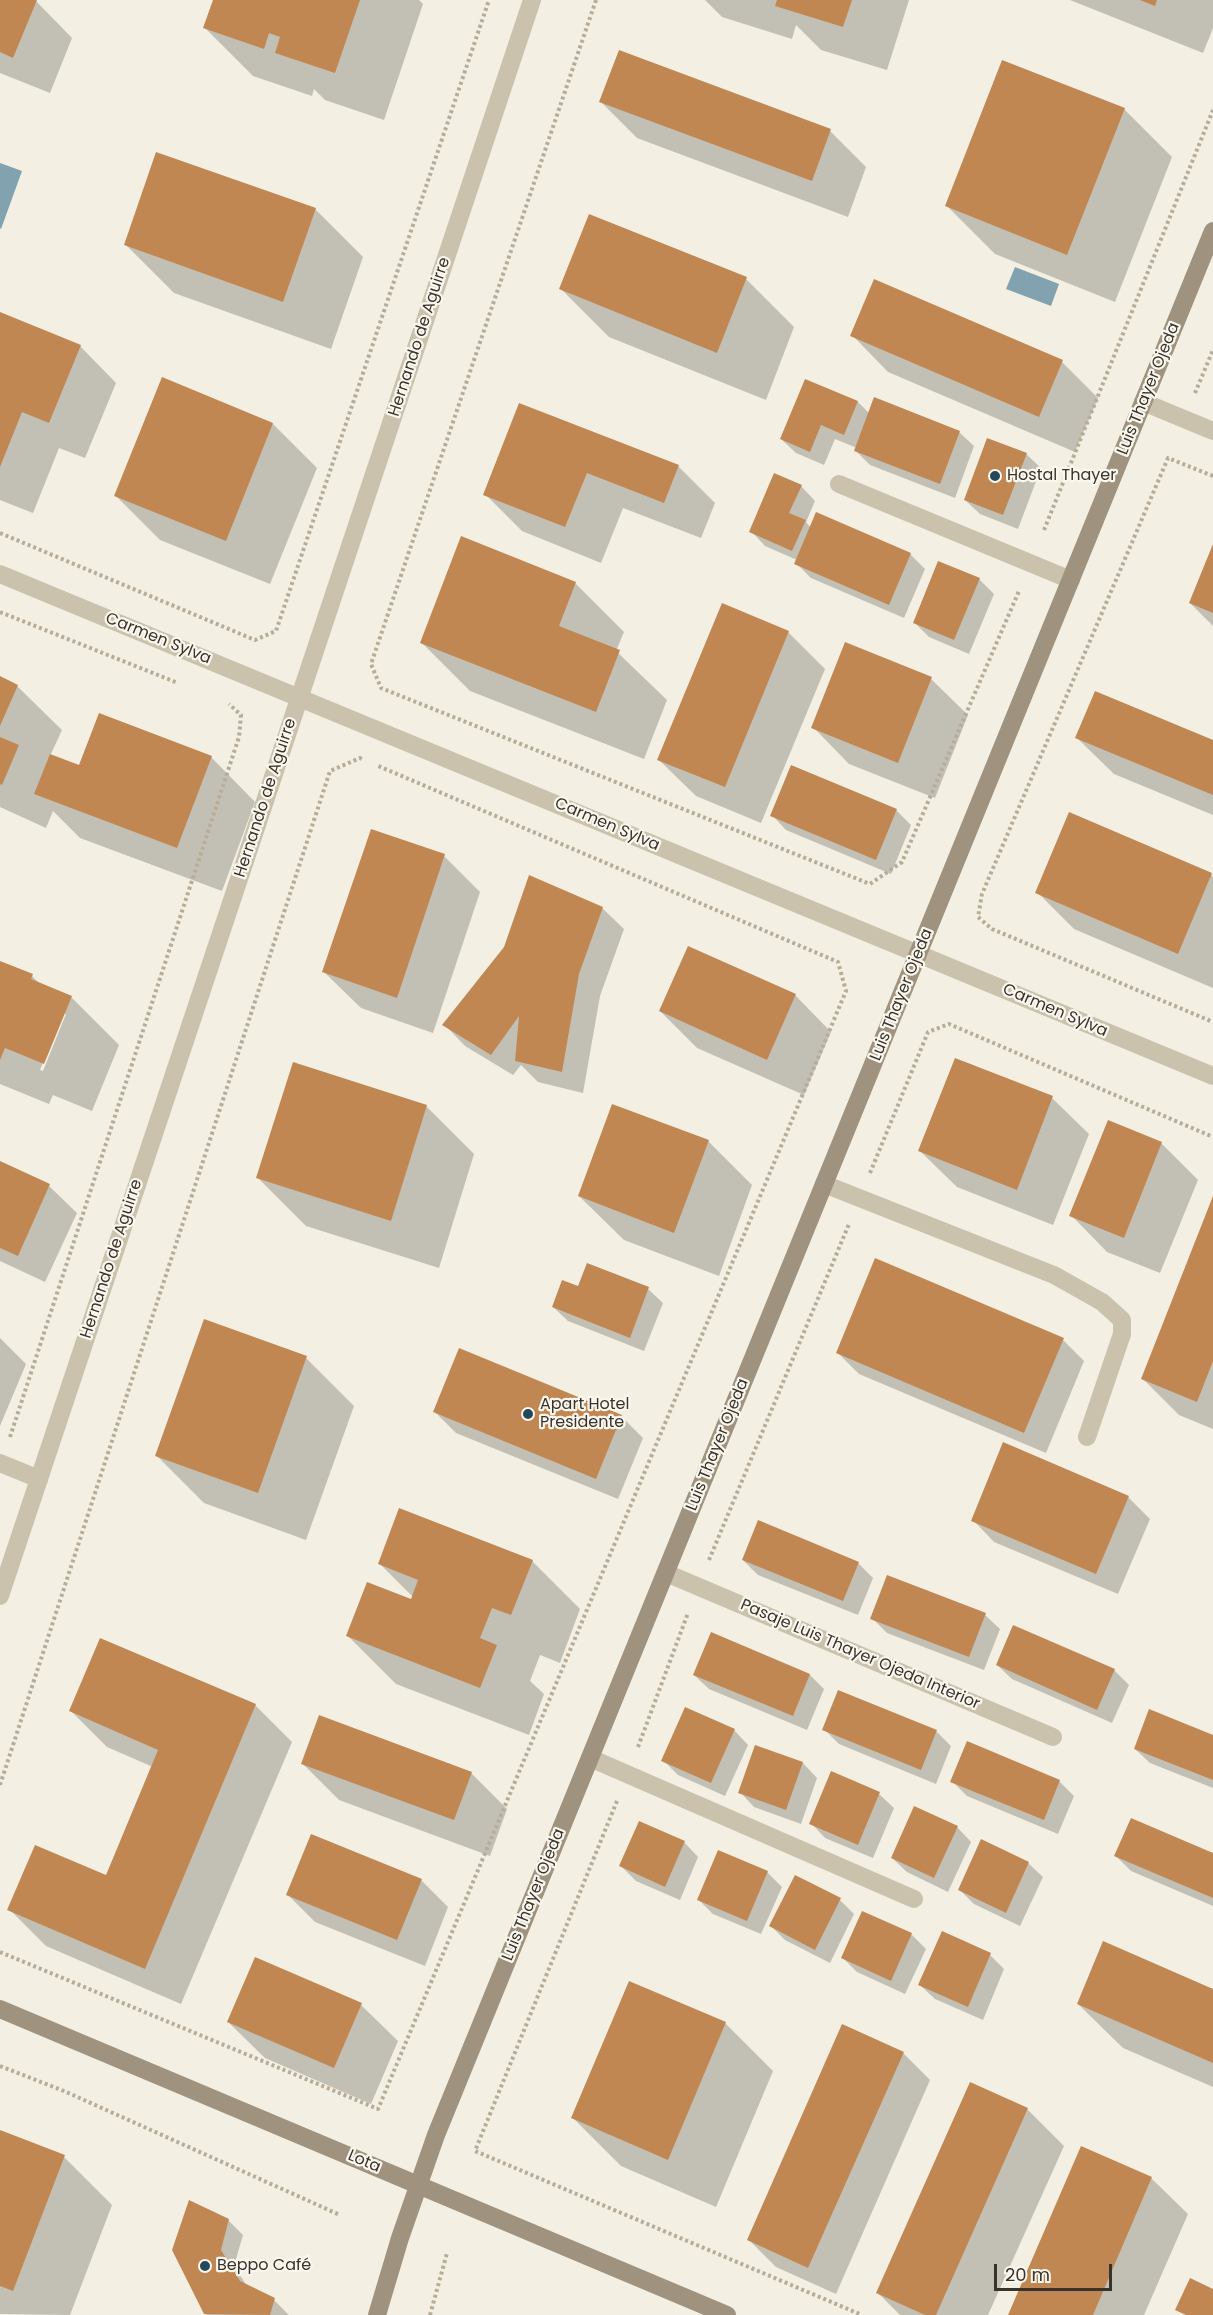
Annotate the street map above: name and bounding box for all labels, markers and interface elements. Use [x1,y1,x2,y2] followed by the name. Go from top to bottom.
[385,255,455,419] street label: Hernando de Aguirre
[1114,320,1184,458] street label: Luis Thayer Ojeda
[1007,466,1116,486] place label: Hostal Thayer
[988,469,1002,483] marker: Hostal Thayer
[102,609,214,669] street label: Carmen Sylva
[231,716,301,880] street label: Hernando de Aguirre
[552,794,662,856] street label: Carmen Sylva
[867,926,937,1064] street label: Luis Thayer Ojeda
[1000,980,1110,1042] street label: Carmen Sylva
[77,1177,147,1341] street label: Hernando de Aguirre
[683,1376,753,1514] street label: Luis Thayer Ojeda
[540,1395,629,1433] place label: Apart Hotel Presidente
[521,1407,535,1421] marker: Apart Hotel Presidente
[737,1596,983,1714] street label: Pasaje Luis Thayer Ojeda Interior
[499,1826,569,1964] street label: Luis Thayer Ojeda
[345,2147,383,2177] street label: Lota
[997,2252,1116,2290] scale bar
[217,2256,311,2276] place label: Beppo Café
[198,2259,212,2273] marker: Beppo Café
[1005,2262,1050,2287] text: 20 m

